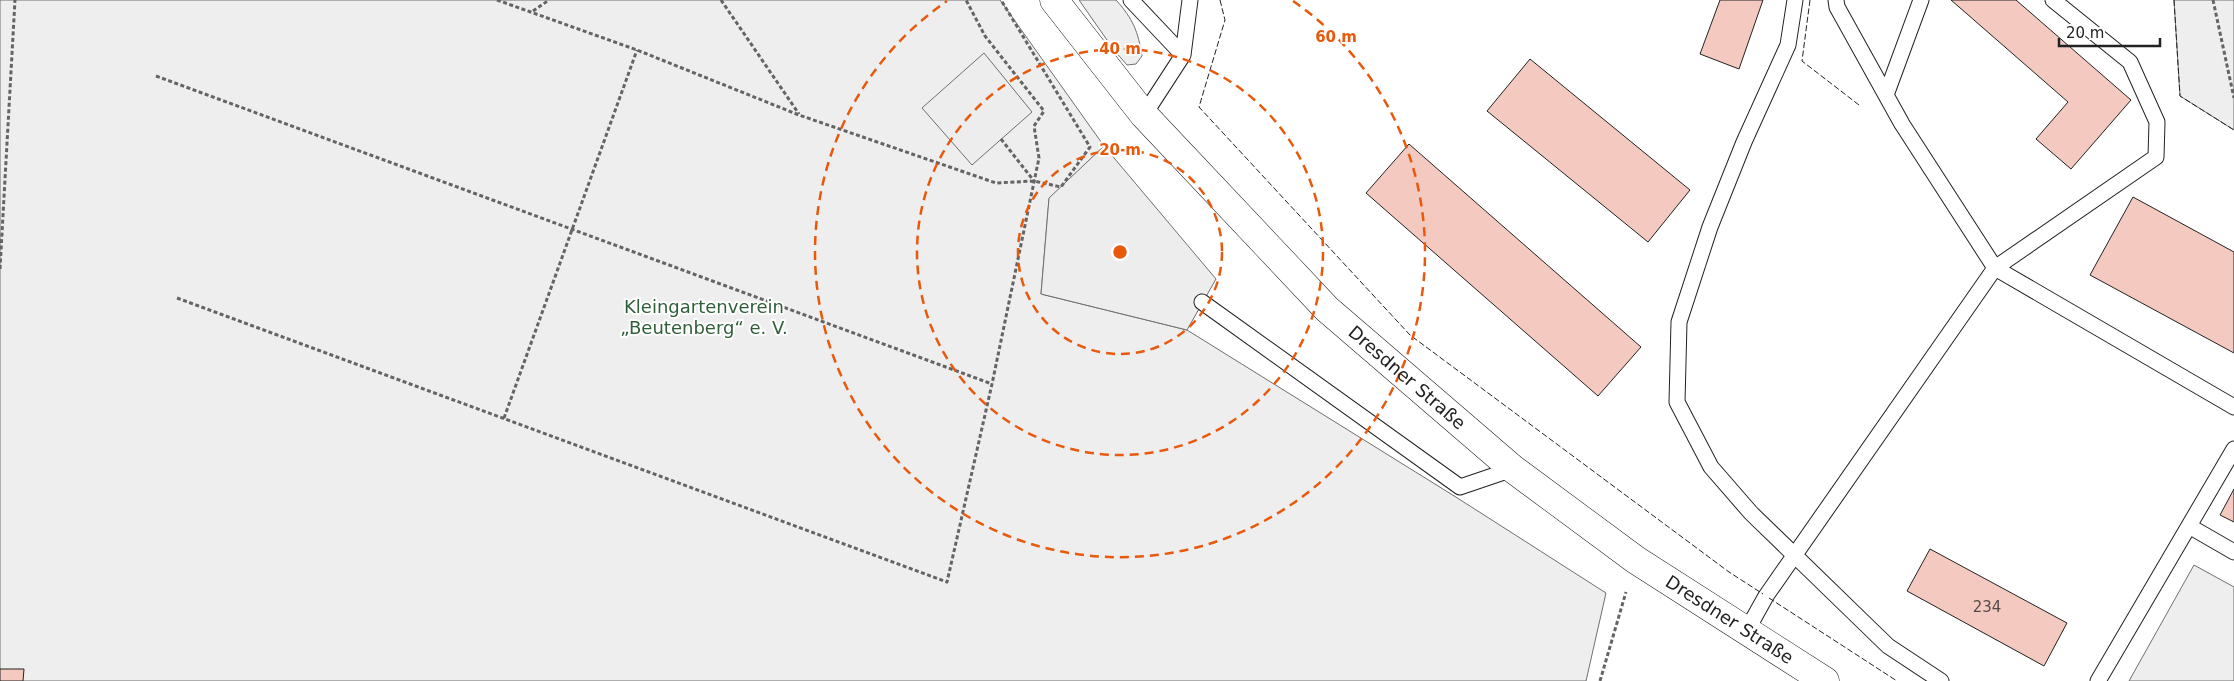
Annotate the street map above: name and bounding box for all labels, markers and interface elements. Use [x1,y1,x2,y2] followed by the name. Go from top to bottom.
[2059,15,2160,47] scale bar
[2066,24,2104,42] text: 20 m
[1315,28,1357,46] text: 60 m
[1099,40,1141,58] text: 40 m
[1099,141,1141,159] text: 20 m
[1111,243,1129,261] centre of rings
[620,296,788,338] park label: Kleingartenverein „Beutenberg“ e. V.
[1344,321,1470,433] street label: Dresdner Straße
[1662,571,1798,668] street label: Dresdner Straße
[1973,598,2001,616] house number: 234

